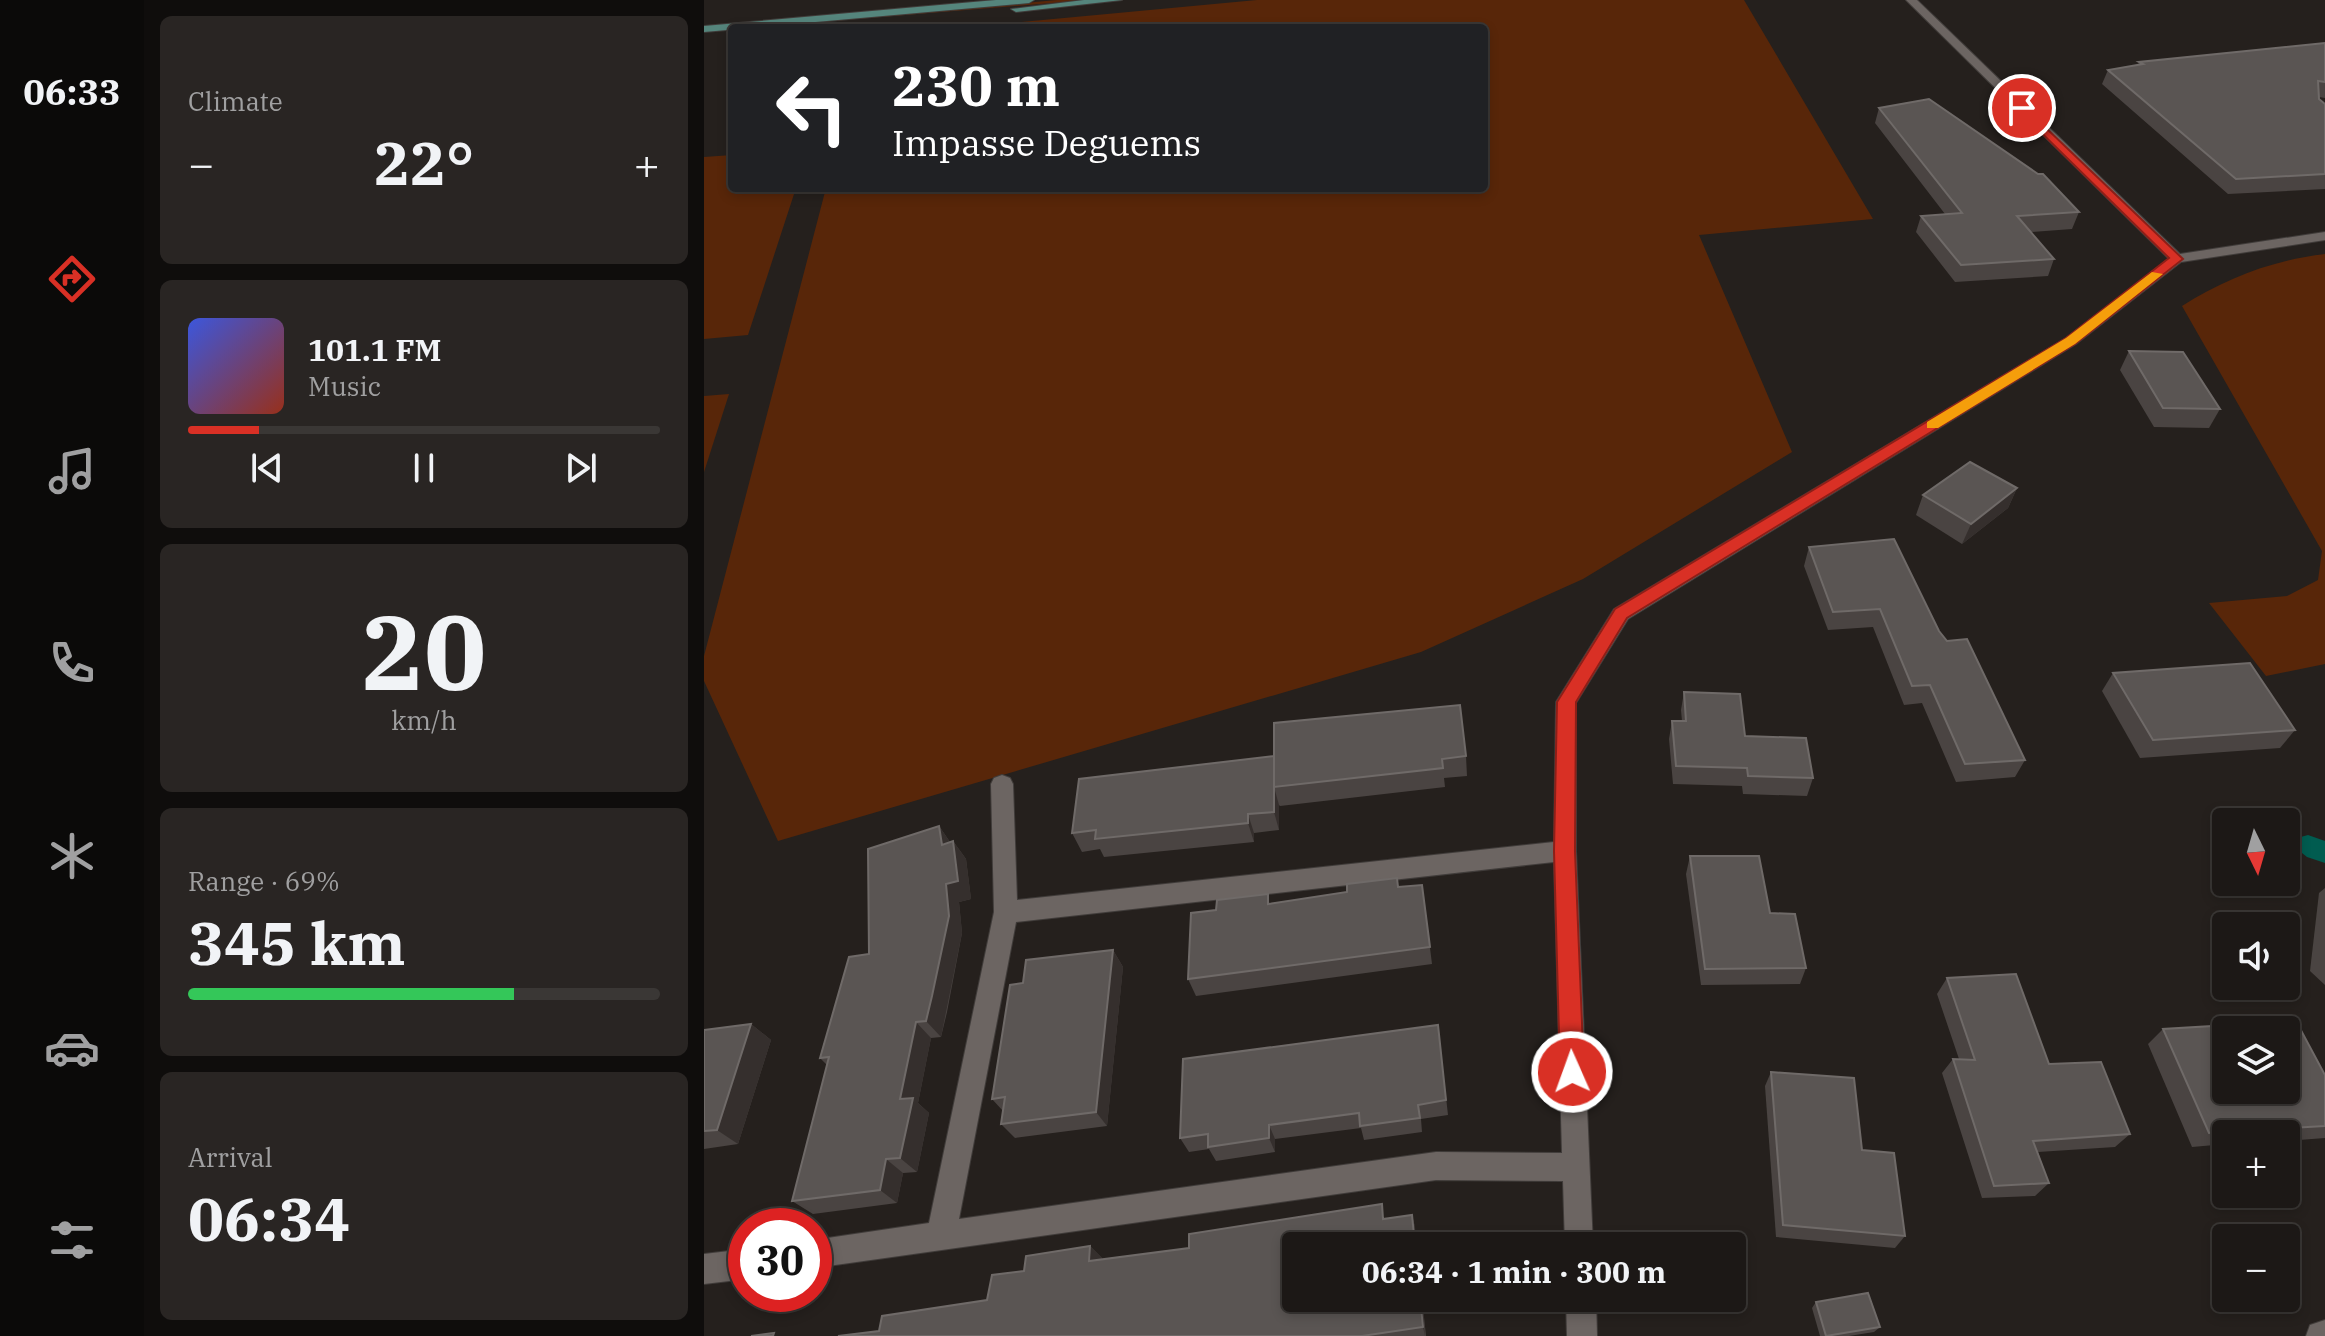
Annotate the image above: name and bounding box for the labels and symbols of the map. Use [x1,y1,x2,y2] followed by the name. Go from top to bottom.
[1988,74,2056,142] pin
[2212,808,2300,896] north arrow
[1530,1030,1614,1114] position arrow
[728,1208,832,1312] speed limit sign: 30

